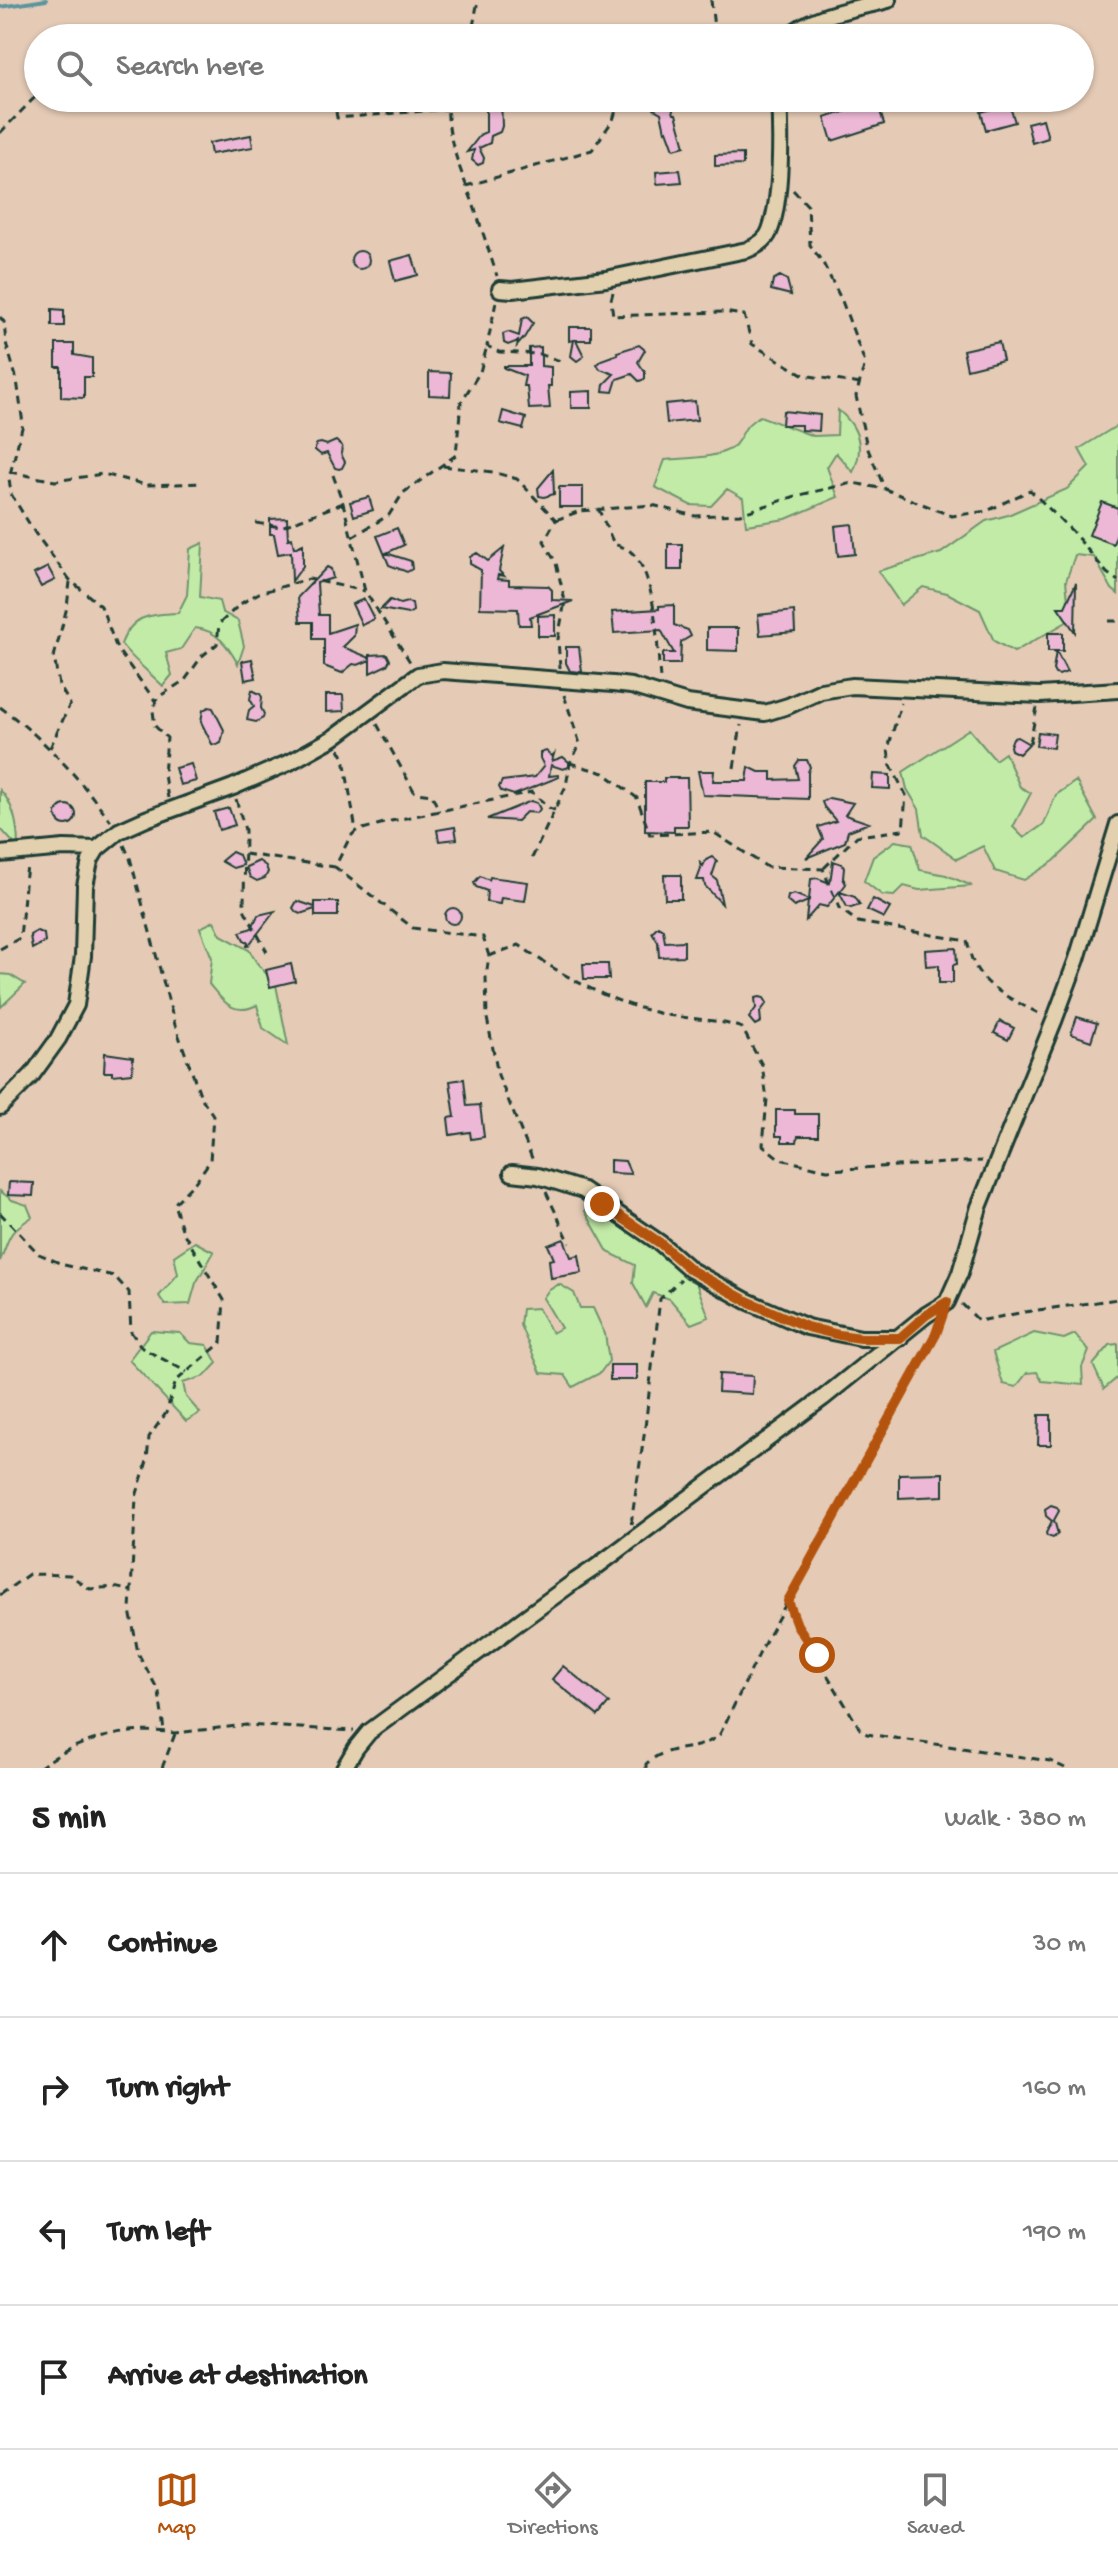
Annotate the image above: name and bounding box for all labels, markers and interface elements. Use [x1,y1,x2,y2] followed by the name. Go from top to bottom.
[24,24,1094,112] search box
[52,46,96,90] icon: search
[116,51,264,86] text: Search here
[584,1186,620,1222] route end
[799,1637,835,1673] route start
[32,1800,106,1840] text: 5 min
[945,1805,1086,1836] text: Walk · 380 m
[32,1923,76,1967] icon: ahead
[108,1928,217,1963] text: Continue
[1033,1930,1086,1961] text: 30 m
[32,2067,76,2111] icon: right
[108,2072,228,2107] text: Turn right
[1023,2074,1086,2105] text: 160 m
[32,2211,76,2255] icon: left
[108,2216,209,2251] text: Turn left
[1023,2218,1086,2249] text: 190 m
[32,2355,76,2399] icon: arrive
[108,2360,368,2395] text: Arrive at destination
[155,2468,199,2542] tab: Map
[508,2468,598,2542] tab: Directions
[907,2468,963,2542] tab: Saved

